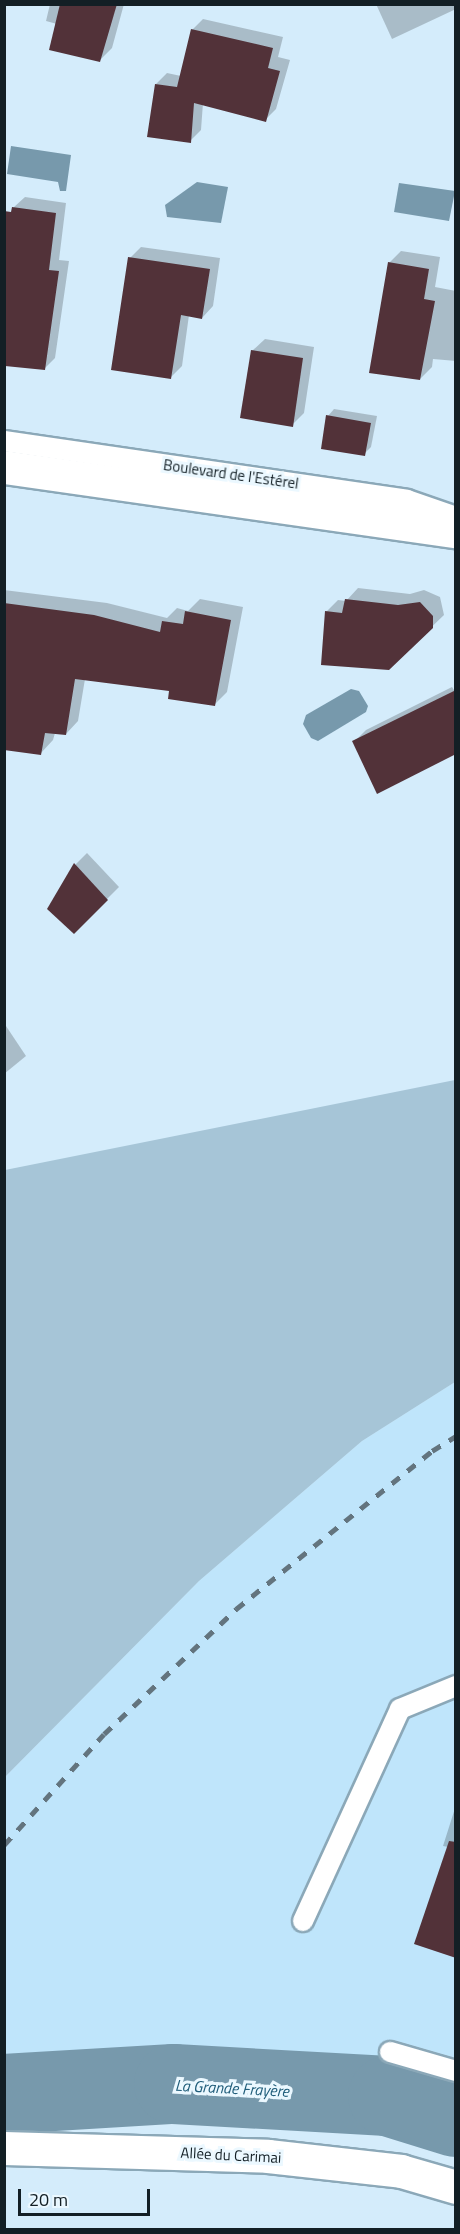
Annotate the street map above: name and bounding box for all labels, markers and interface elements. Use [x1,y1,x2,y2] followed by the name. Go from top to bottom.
[162,456,300,492] street label: Boulevard de l'Estérel
[174,2075,290,2101] water label: La Grande Frayère
[180,2143,282,2167] street label: Allée du Carimai
[21,2177,153,2215] scale bar
[29,2186,68,2213] text: 20 m

